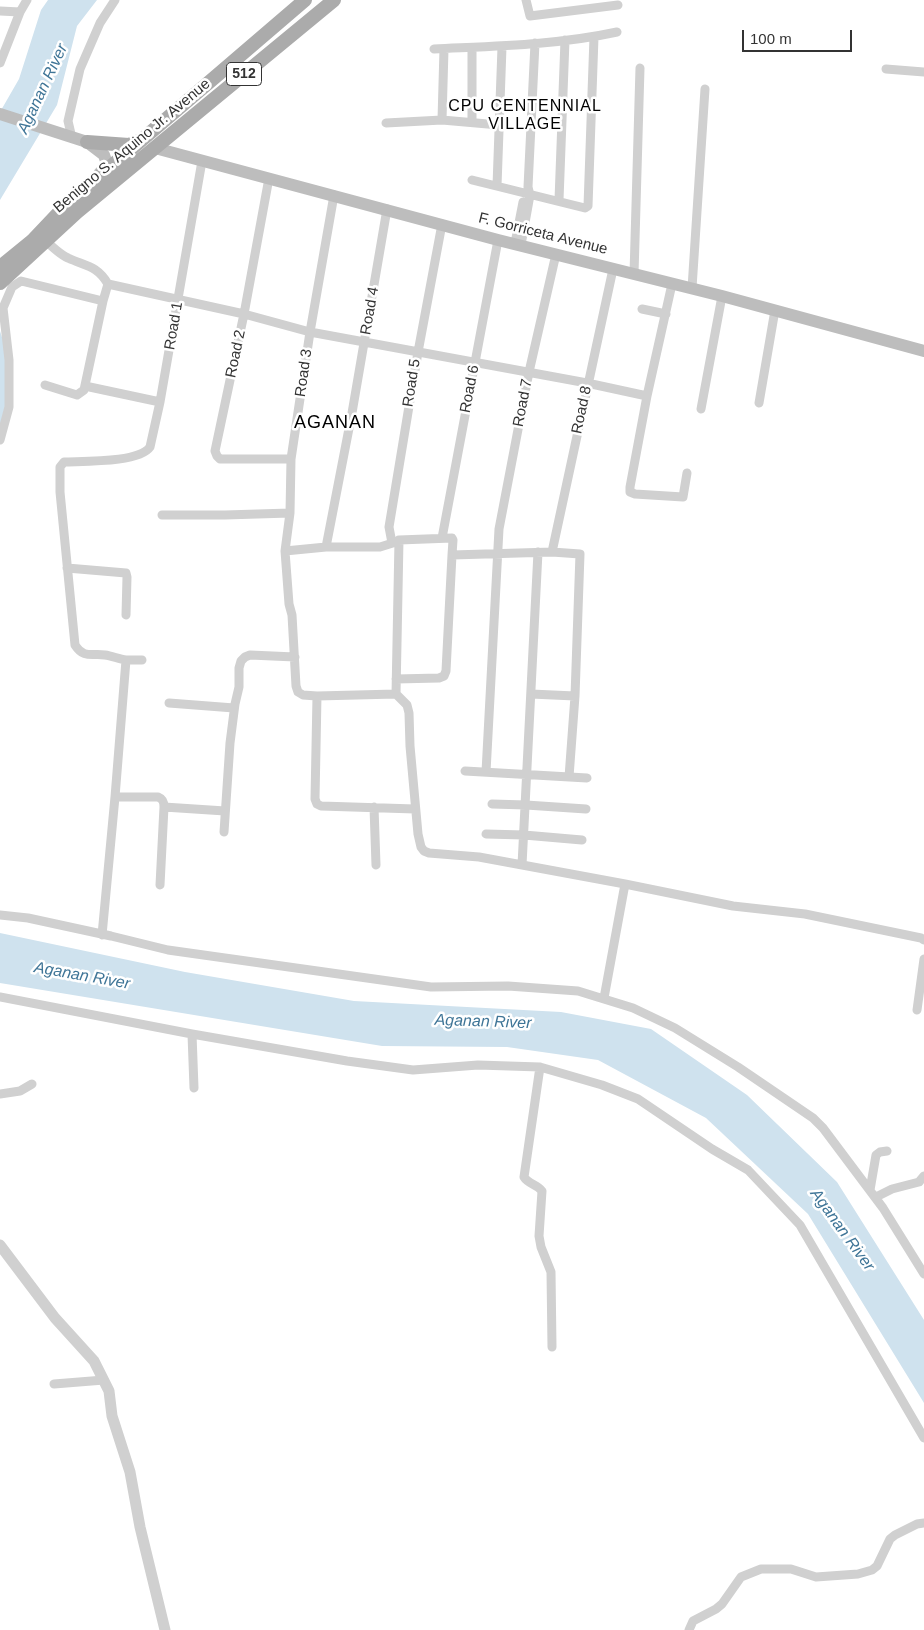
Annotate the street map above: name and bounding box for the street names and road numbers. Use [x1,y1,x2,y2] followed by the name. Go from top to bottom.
[226,62,262,86] road number: 512
[50,75,214,217] street label: Benigno S. Aquino Jr. Avenue
[477,209,609,259] street label: F. Gorriceta Avenue
[357,286,383,336] street label: Road 4
[161,301,187,351] street label: Road 1
[222,328,250,380] street label: Road 2
[292,348,316,398] street label: Road 3
[399,358,425,408] street label: Road 5
[457,364,483,414] street label: Road 6
[510,378,536,428] street label: Road 7
[568,384,596,436] street label: Road 8

